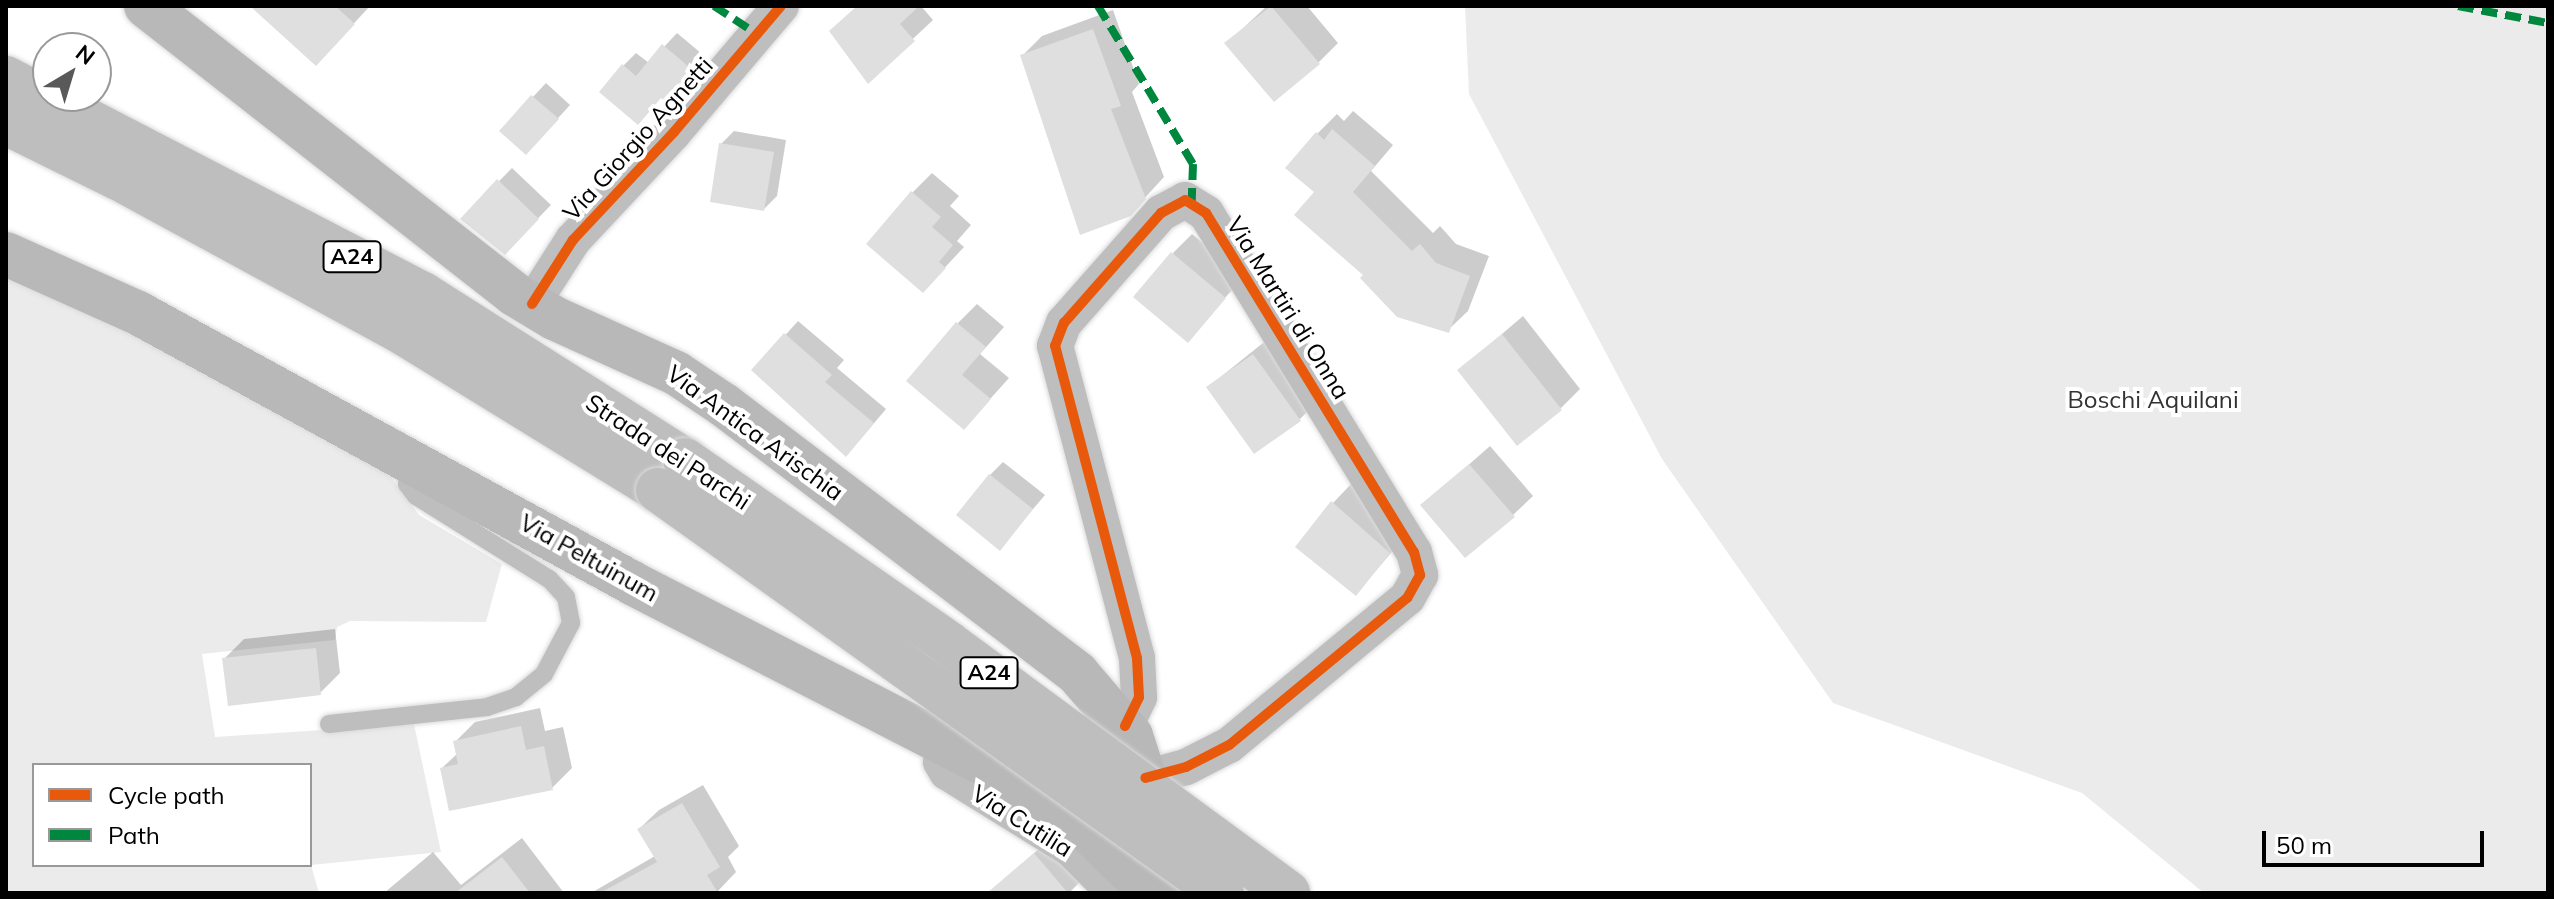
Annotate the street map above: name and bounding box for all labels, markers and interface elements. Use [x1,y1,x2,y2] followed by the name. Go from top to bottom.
[32,32,112,112] north arrow
[70,39,101,71] text: N
[557,51,719,227] street label: Via Giorgio Agnetti
[1220,211,1356,405] street label: Via Martiri di Onna
[322,239,382,275] road number: A24
[661,359,849,507] street label: Via Antica Arischia
[2067,386,2239,414] park label: Boschi Aquilani
[580,388,756,516] street label: Strada dei Parchi
[515,508,663,608] street label: Via Peltuinum
[959,655,1019,691] road number: A24
[32,763,312,867] legend
[966,779,1078,863] street label: Via Cutilia
[108,780,225,810] text: Cycle path
[2266,815,2488,865] scale bar
[108,820,160,850] text: Path
[2276,830,2332,860] text: 50 m

